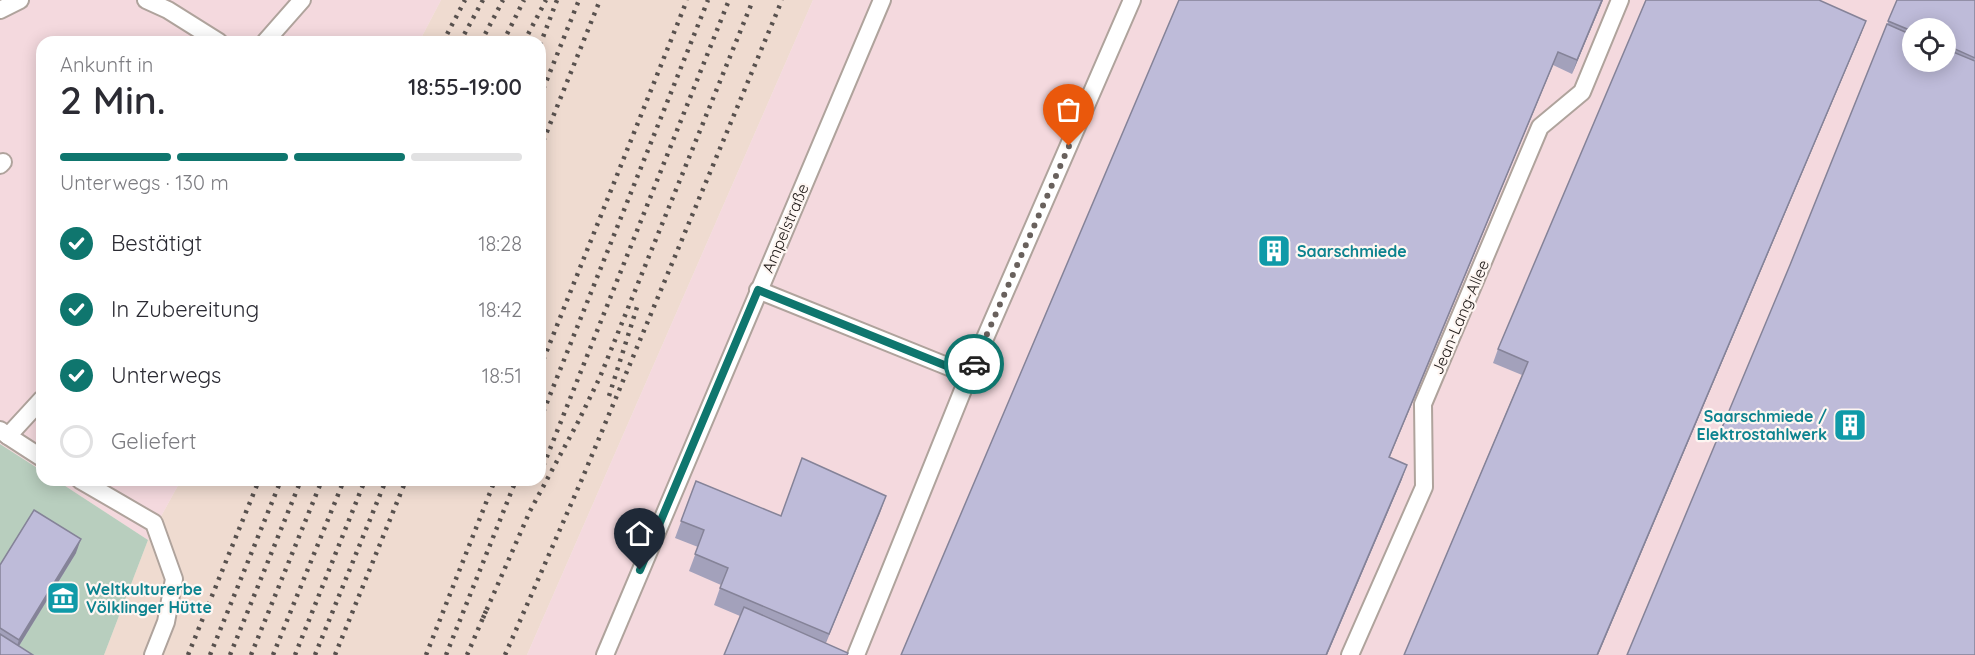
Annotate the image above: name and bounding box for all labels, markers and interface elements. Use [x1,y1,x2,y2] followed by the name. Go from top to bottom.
[1902,18,1956,72] map controls
[1902,18,1956,72] button: locate
[60,52,153,77] text: Ankunft in
[408,73,522,101] text: 18:55–19:00
[60,75,166,124] text: 2 Min.
[1043,84,1094,146] pin
[1052,93,1085,126] icon: bag
[60,170,229,195] text: Unterwegs · 130 m
[757,181,813,275] street label: Ampelstraße
[60,227,93,260] icon: check
[111,229,202,257] text: Bestätigt
[478,231,522,256] text: 18:28
[1256,233,1292,269] building icon: Saarschmiede
[1297,241,1407,261] place label: Saarschmiede
[1427,257,1493,377] street label: Jean-Lang-Allee
[60,293,93,326] icon: check
[111,295,259,323] text: In Zubereitung
[478,297,522,322] text: 18:42
[944,334,1004,394] courier
[958,348,991,381] icon: car
[60,359,93,392] icon: check
[111,361,221,389] text: Unterwegs
[482,363,522,388] text: 18:51
[1696,406,1827,444] place label: Saarschmiede / Elektrostahlwerk
[1832,407,1868,443] building icon: Saarschmiede / Elektrostahlwerk
[111,427,196,455] text: Geliefert
[614,508,665,570] pin
[623,517,656,550] icon: home
[86,579,212,617] place label: Weltkulturerbe Völklinger Hütte
[45,580,81,616] museum icon: Weltkulturerbe Völklinger Hütte

